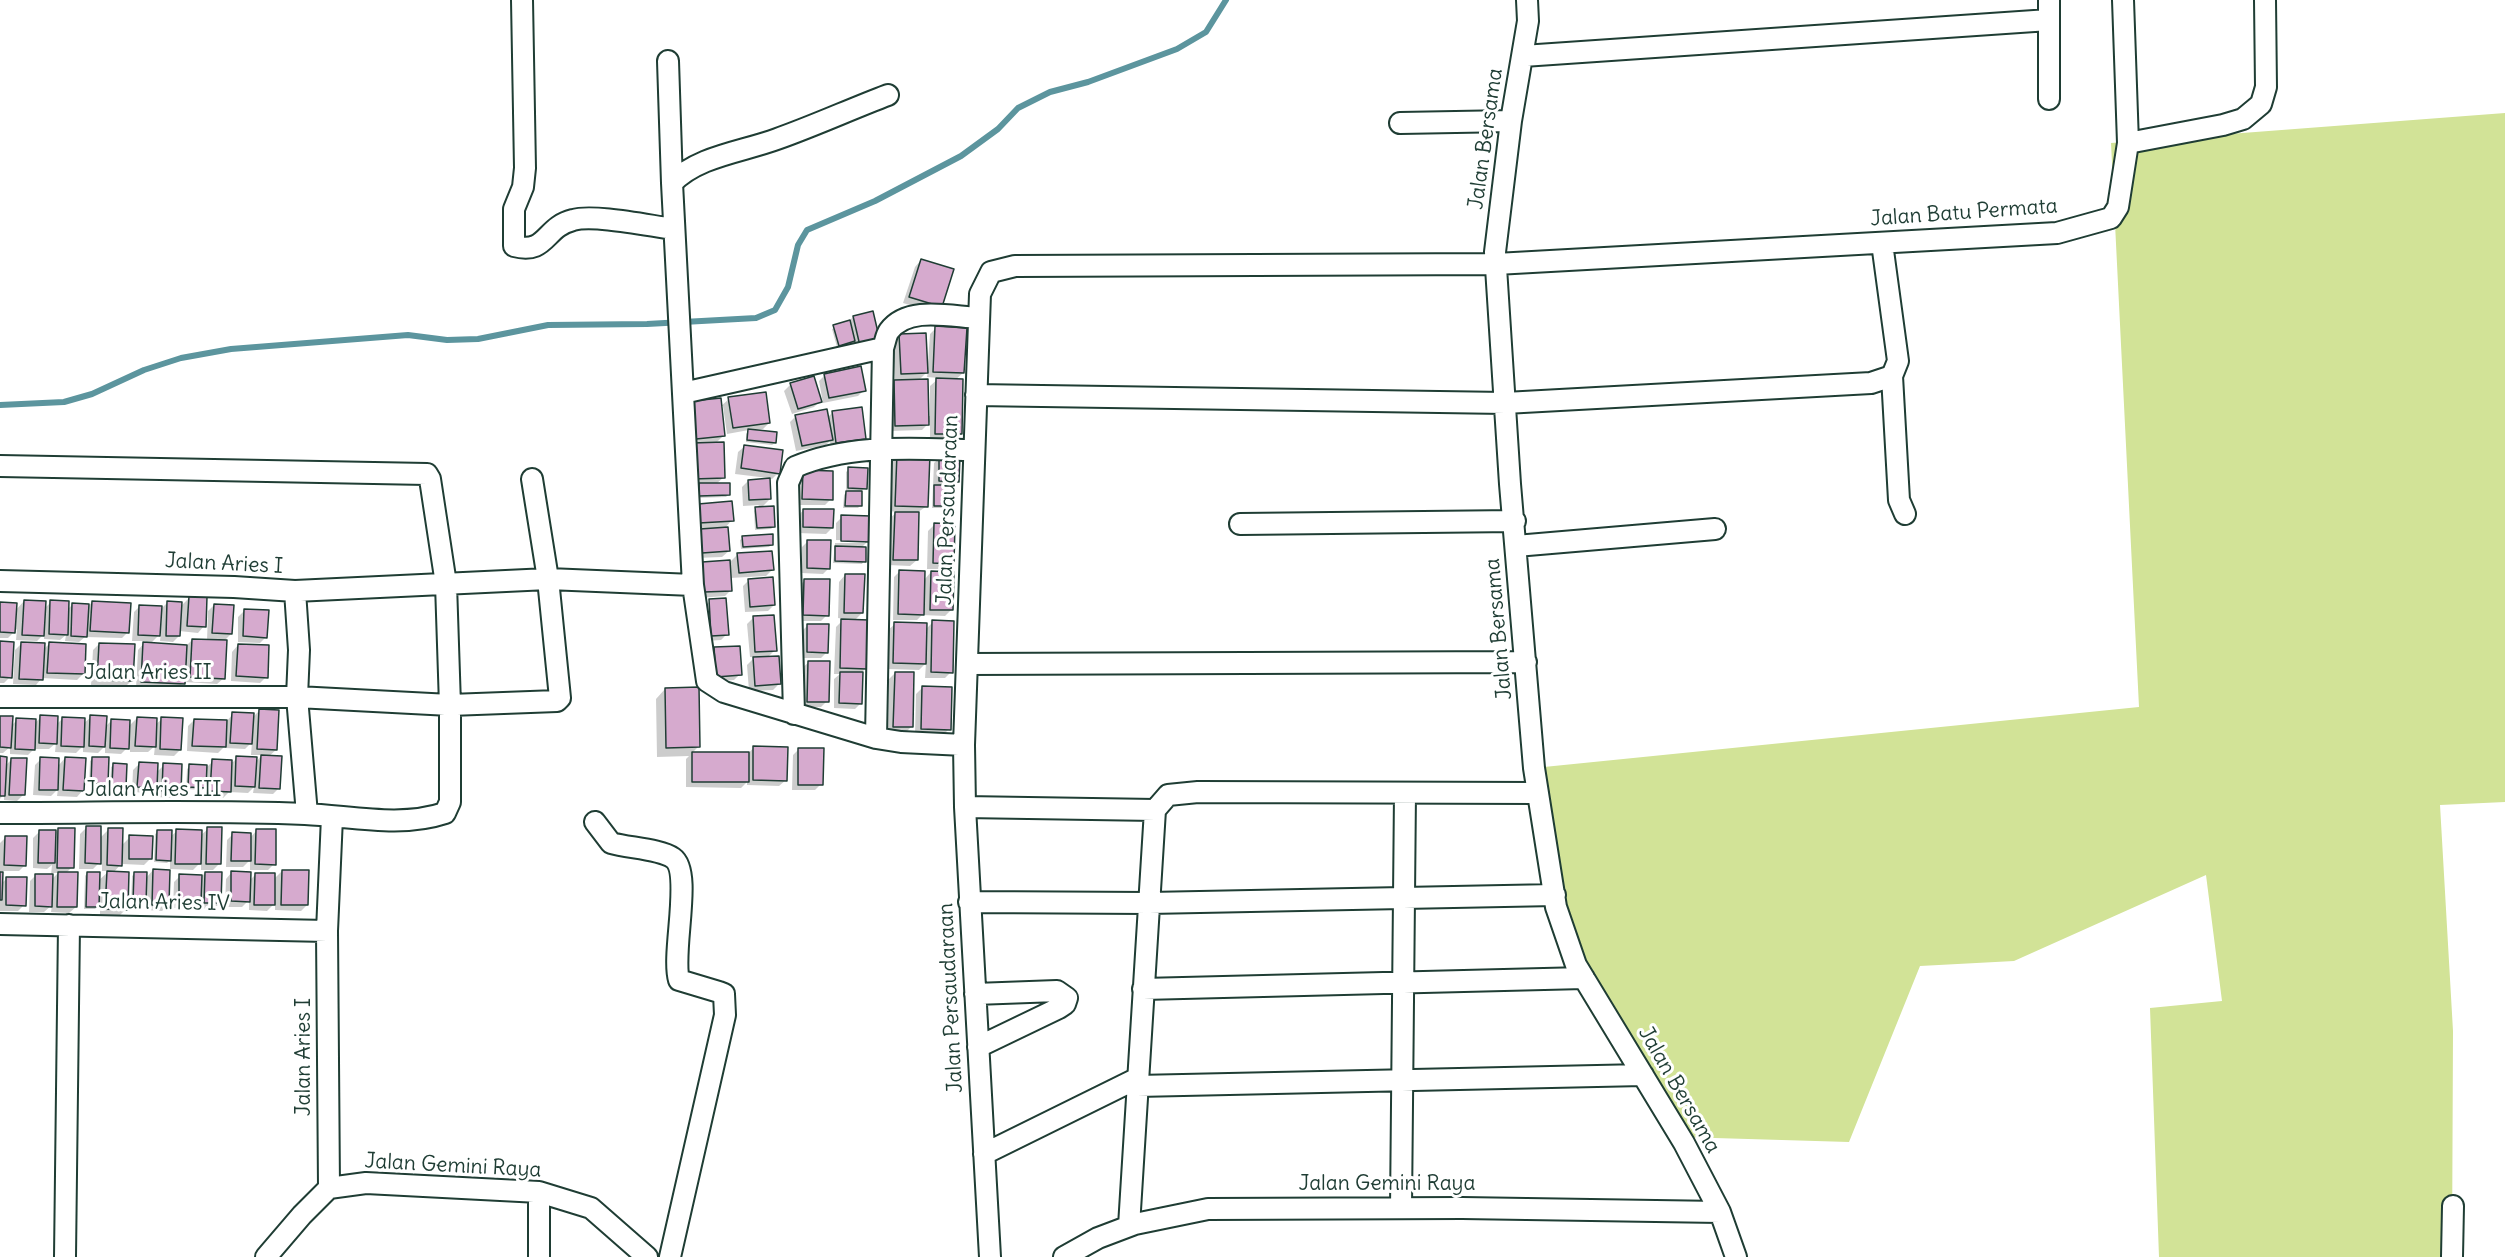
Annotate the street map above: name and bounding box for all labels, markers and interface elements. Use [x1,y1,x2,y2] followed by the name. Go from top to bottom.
[1464,67,1508,211] street label: Jalan Bersama
[1869,194,2059,232] street label: Jalan Batu Permata
[932,414,964,606] street label: Jalan Persaudaraan
[164,548,284,580] street label: Jalan Aries I
[1480,557,1518,701] street label: Jalan Bersama
[84,660,212,686] street label: Jalan Aries II
[85,777,221,803] street label: Jalan Aries III
[98,889,230,917] street label: Jalan Aries IV
[933,902,969,1094] street label: Jalan Persaudaraan
[291,998,317,1116] street label: Jalan Aries I
[1633,1022,1725,1158] street label: Jalan Bersama
[364,1149,542,1183] street label: Jalan Gemini Raya
[1299,1171,1475,1197] street label: Jalan Gemini Raya

